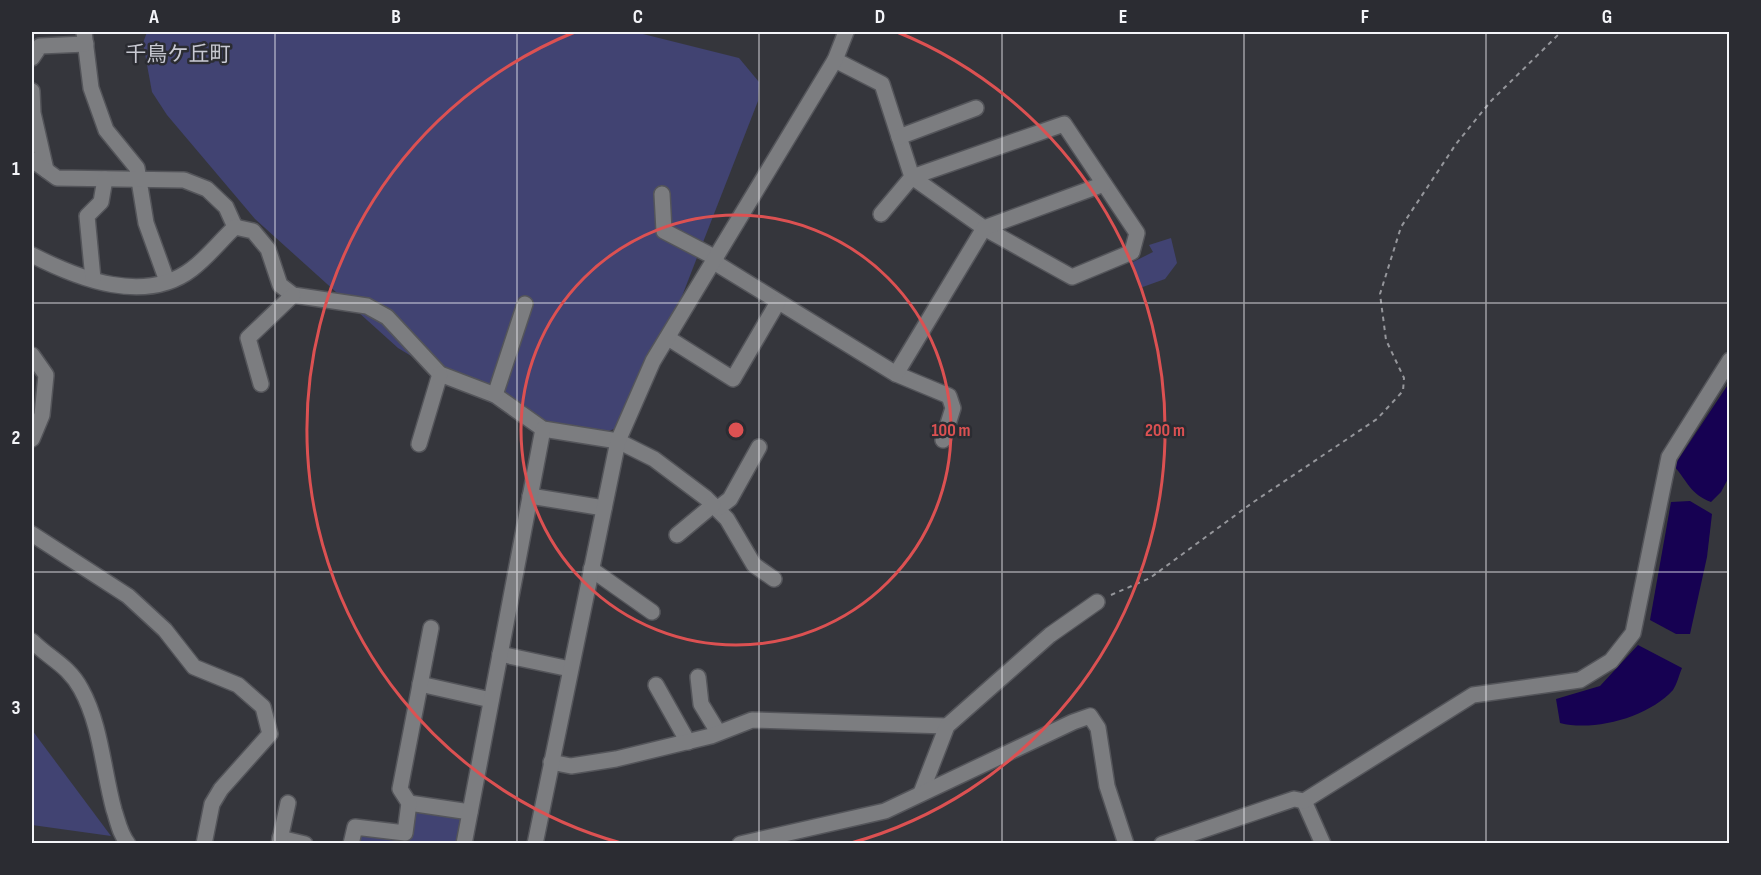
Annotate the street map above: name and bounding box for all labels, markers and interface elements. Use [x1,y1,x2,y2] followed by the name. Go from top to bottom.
[148,5,159,29] text: A
[391,5,401,29] text: B
[633,5,643,29] text: C
[875,5,885,29] text: D
[1119,5,1127,29] text: E
[1361,5,1369,29] text: F
[1602,5,1612,29] text: G
[126,42,231,67] district label: 千鳥ケ丘町
[12,157,20,181] text: 1
[726,420,746,440] centre of rings
[932,420,971,441] text: 100 m
[1145,420,1185,441] text: 200 m
[12,426,20,450] text: 2
[12,696,21,720] text: 3

